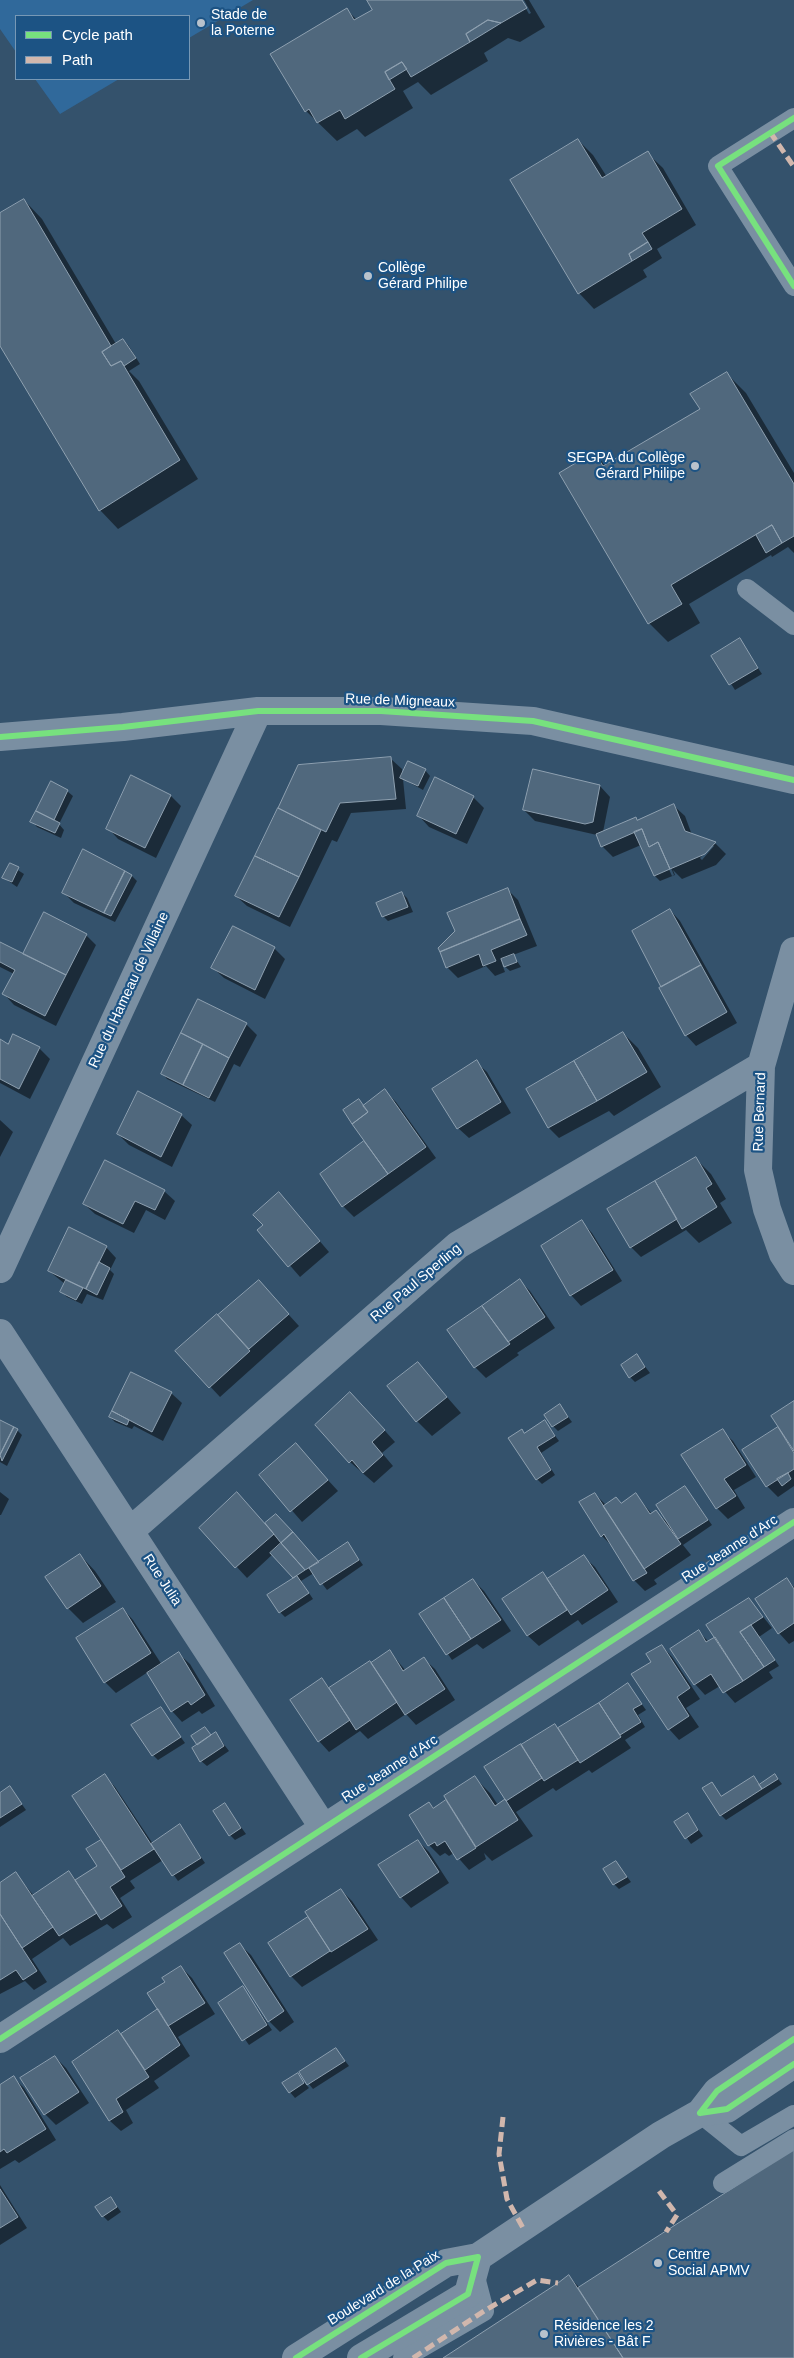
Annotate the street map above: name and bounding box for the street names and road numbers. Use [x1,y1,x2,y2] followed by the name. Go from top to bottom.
[345,691,455,711] street label: Rue de Migneaux
[85,909,173,1071] street label: Rue du Hameau de Villaine
[750,1072,770,1152] street label: Rue Bernard
[367,1240,465,1326] street label: Rue Paul Sperling
[679,1512,781,1586] street label: Rue Jeanne d'Arc
[139,1551,185,1609] street label: Rue Julia
[339,1732,441,1806] street label: Rue Jeanne d'Arc
[325,2247,443,2329] street label: Boulevard de la Paix

